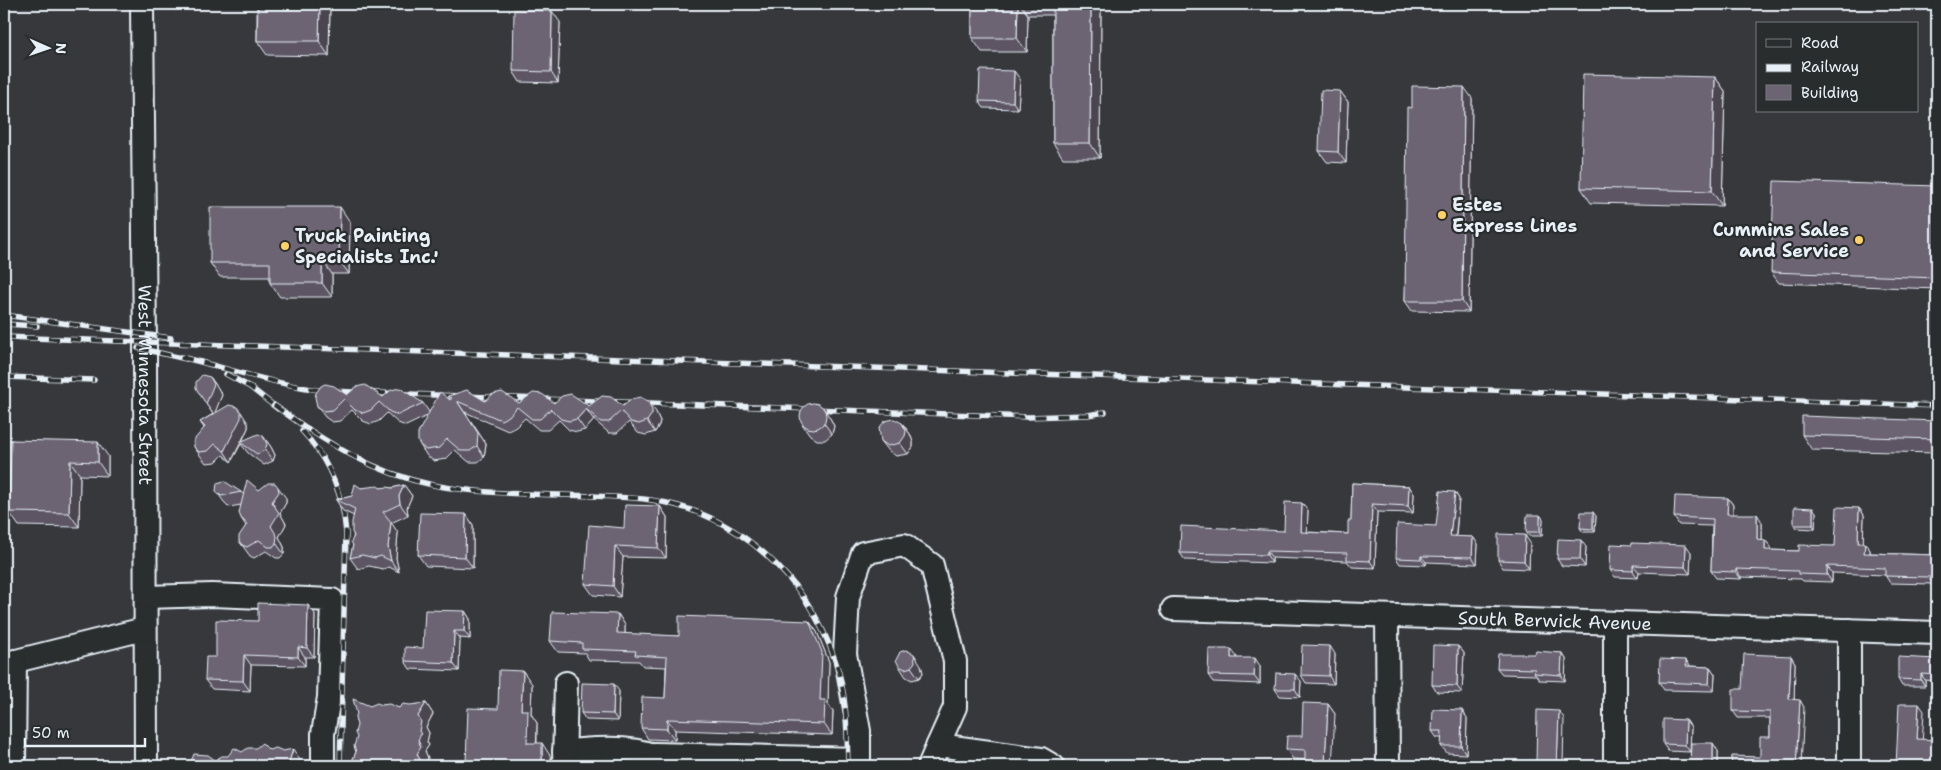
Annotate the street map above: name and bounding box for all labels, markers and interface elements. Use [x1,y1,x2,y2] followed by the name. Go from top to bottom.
[22,22,72,72] north arrow
[1756,22,1918,112] legend
[1801,33,1839,53] text: Road
[52,43,70,54] text: N
[1801,57,1859,77] text: Railway
[1801,83,1858,103] text: Building
[1452,193,1577,238] place label: Estes Express Lines
[1436,209,1448,221] marker: Estes Express Lines
[1713,218,1849,263] place label: Cummins Sales and Service
[295,224,438,269] place label: Truck Painting Specialists Inc.'
[1853,234,1865,246] marker: Cummins Sales and Service
[279,240,291,252] marker: Truck Painting Specialists Inc.'
[132,285,157,485] street label: West Minnesota Street
[1458,606,1652,636] street label: South Berwick Avenue
[25,715,145,747] scale bar
[32,723,70,743] text: 50 m

